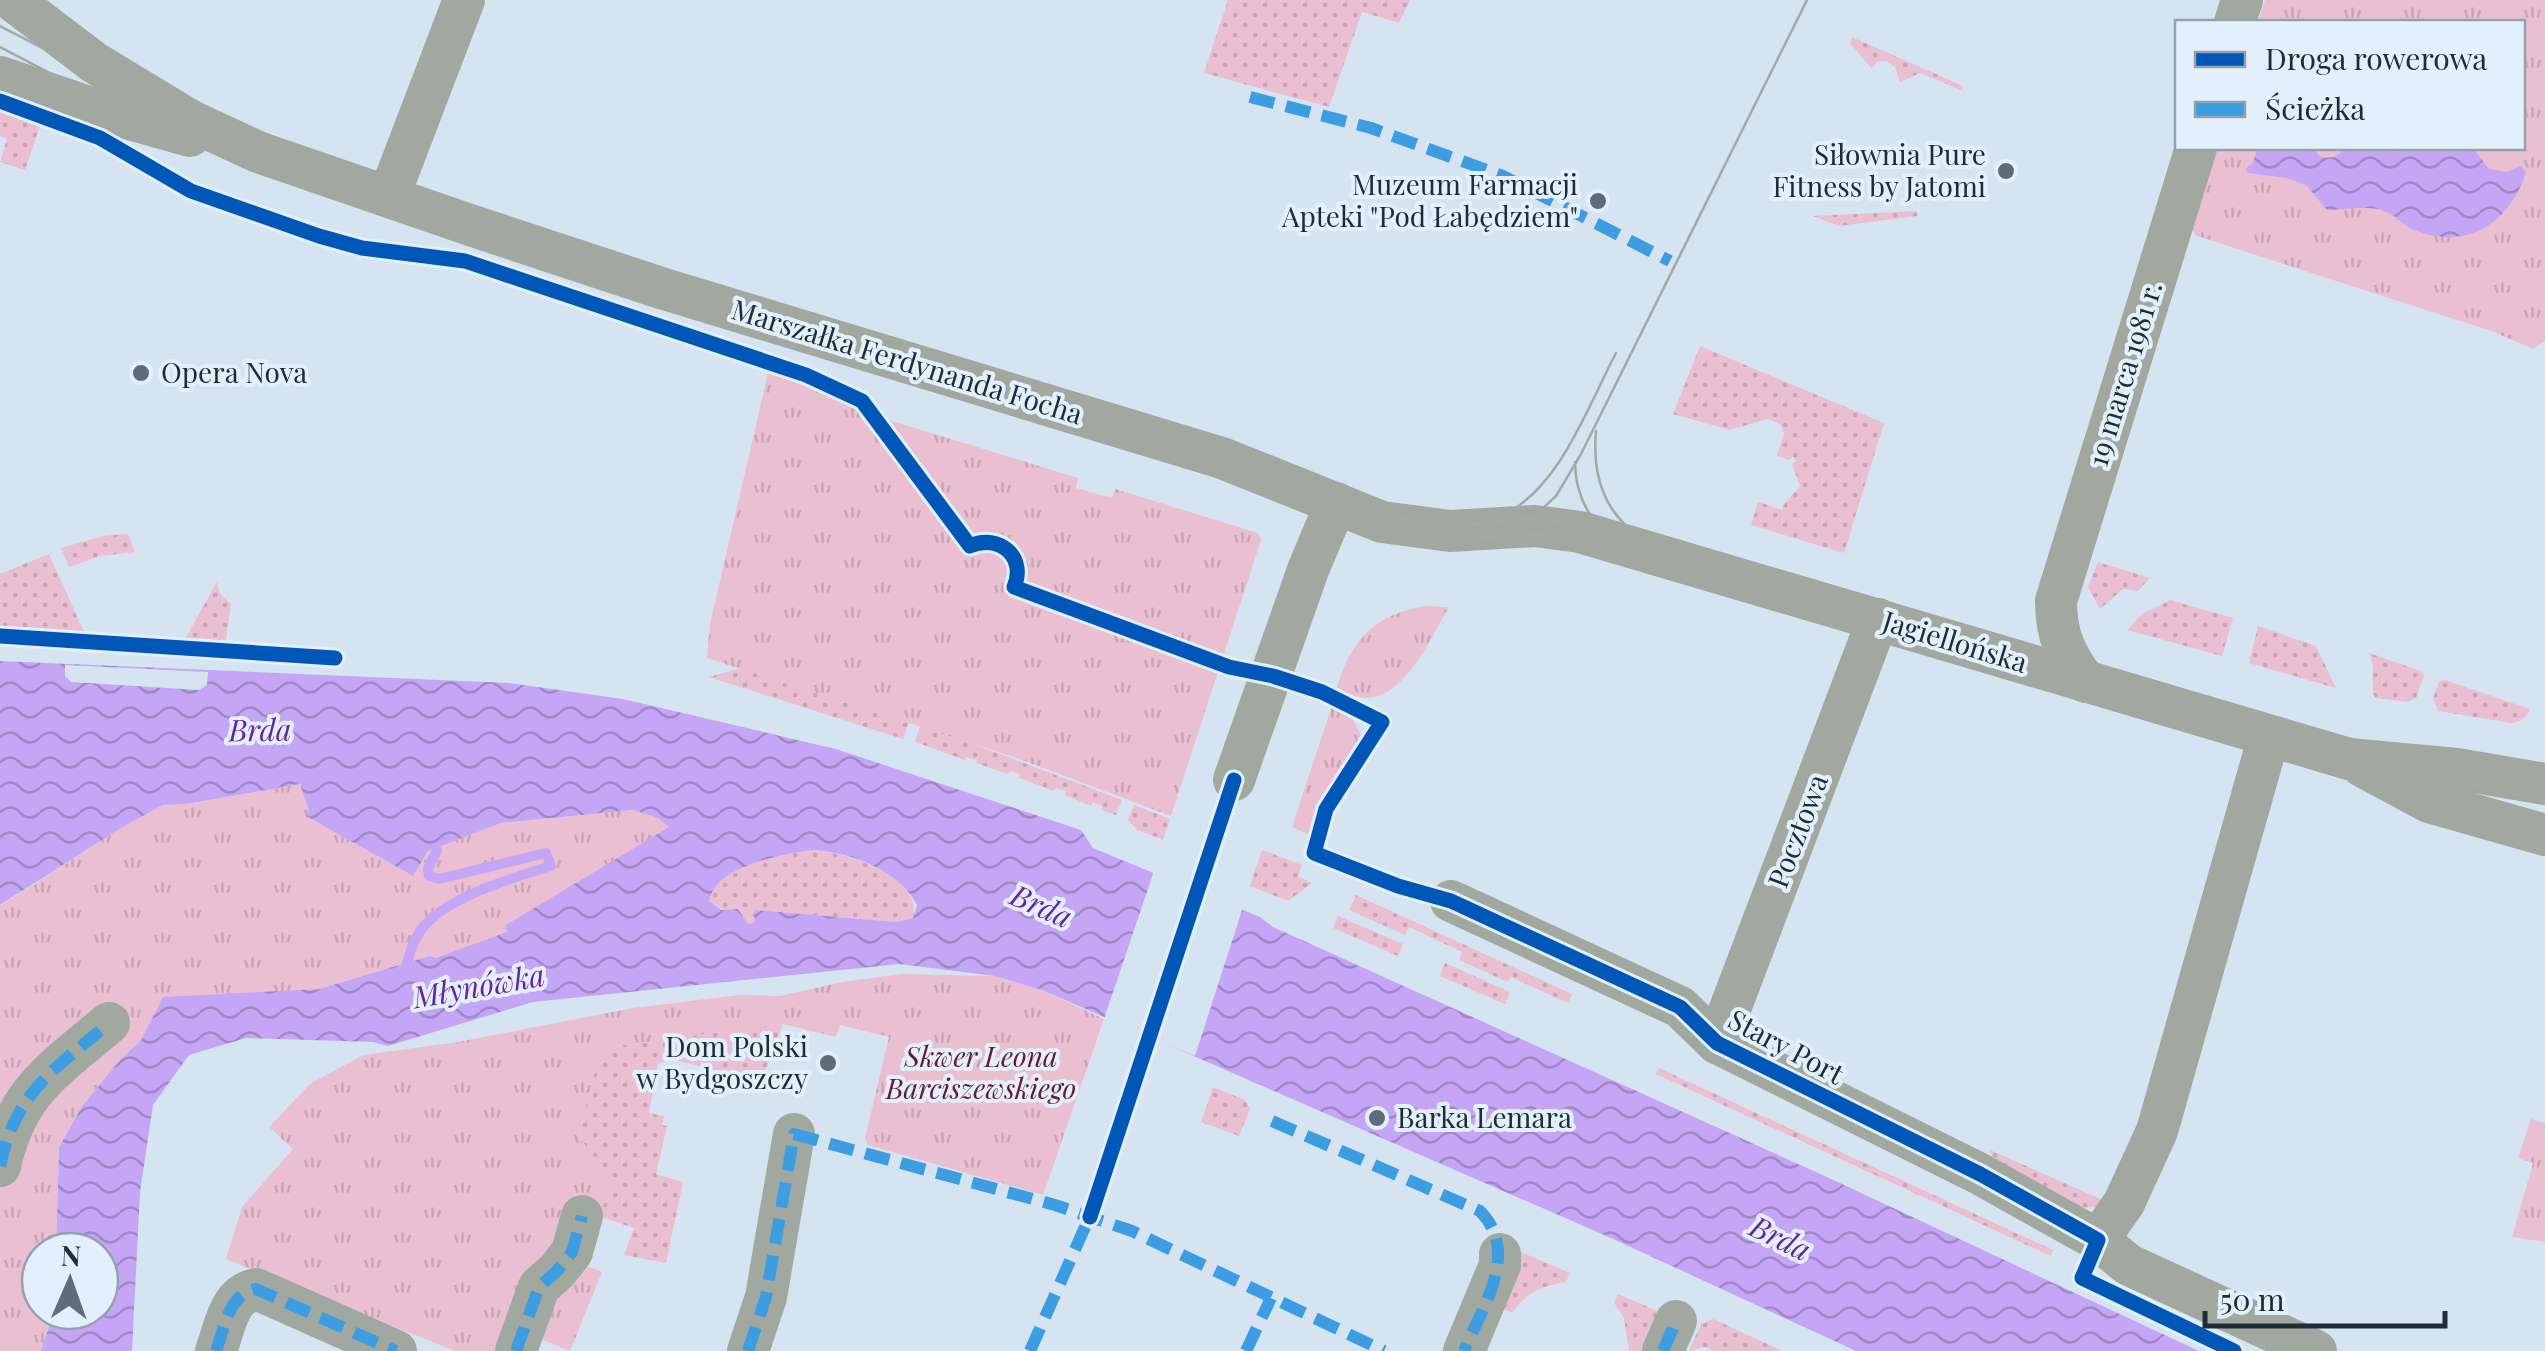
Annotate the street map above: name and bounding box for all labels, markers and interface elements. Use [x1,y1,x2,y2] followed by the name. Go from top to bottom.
[2175,20,2525,150] legend
[2265,38,2487,78] text: Droga rowerowa
[2265,88,2365,128] text: Ścieżka
[1772,135,1986,204] place label: Siłownia Pure Fitness by Jatomi
[1995,160,2017,182] marker: Siłownia Pure Fitness by Jatomi
[1281,165,1578,234] place label: Muzeum Farmacji Apteki "Pod Łabędziem"
[1587,190,1609,212] marker: Muzeum Farmacji Apteki "Pod Łabędziem"
[2078,277,2169,471] street label: 19 marca 1981 r.
[728,290,1087,432] street label: Marszałka Ferdynanda Focha
[161,353,307,390] place label: Opera Nova
[130,362,152,384] marker: Opera Nova
[1878,601,2032,680] street label: Jagiellońska
[227,708,292,750] water label: Brda
[1758,768,1835,893] street label: Pocztowa
[1004,874,1079,936] water label: Brda
[408,954,548,1017] water label: Młynówka
[1723,1000,1852,1092] street label: Stary Port
[636,1027,808,1096] place label: Dom Polski w Bydgoszczy
[885,1037,1076,1106] park label: Skwer Leona Barciszewskiego
[817,1052,839,1074] marker: Dom Polski w Bydgoszczy
[1397,1098,1572,1135] place label: Barka Lemara
[1366,1107,1388,1129] marker: Barka Lemara
[1743,1205,1818,1269] water label: Brda
[20,1231,120,1331] north arrow
[60,1236,82,1273] text: N
[2205,1266,2445,1328] scale bar
[2220,1279,2285,1319] text: 50 m

